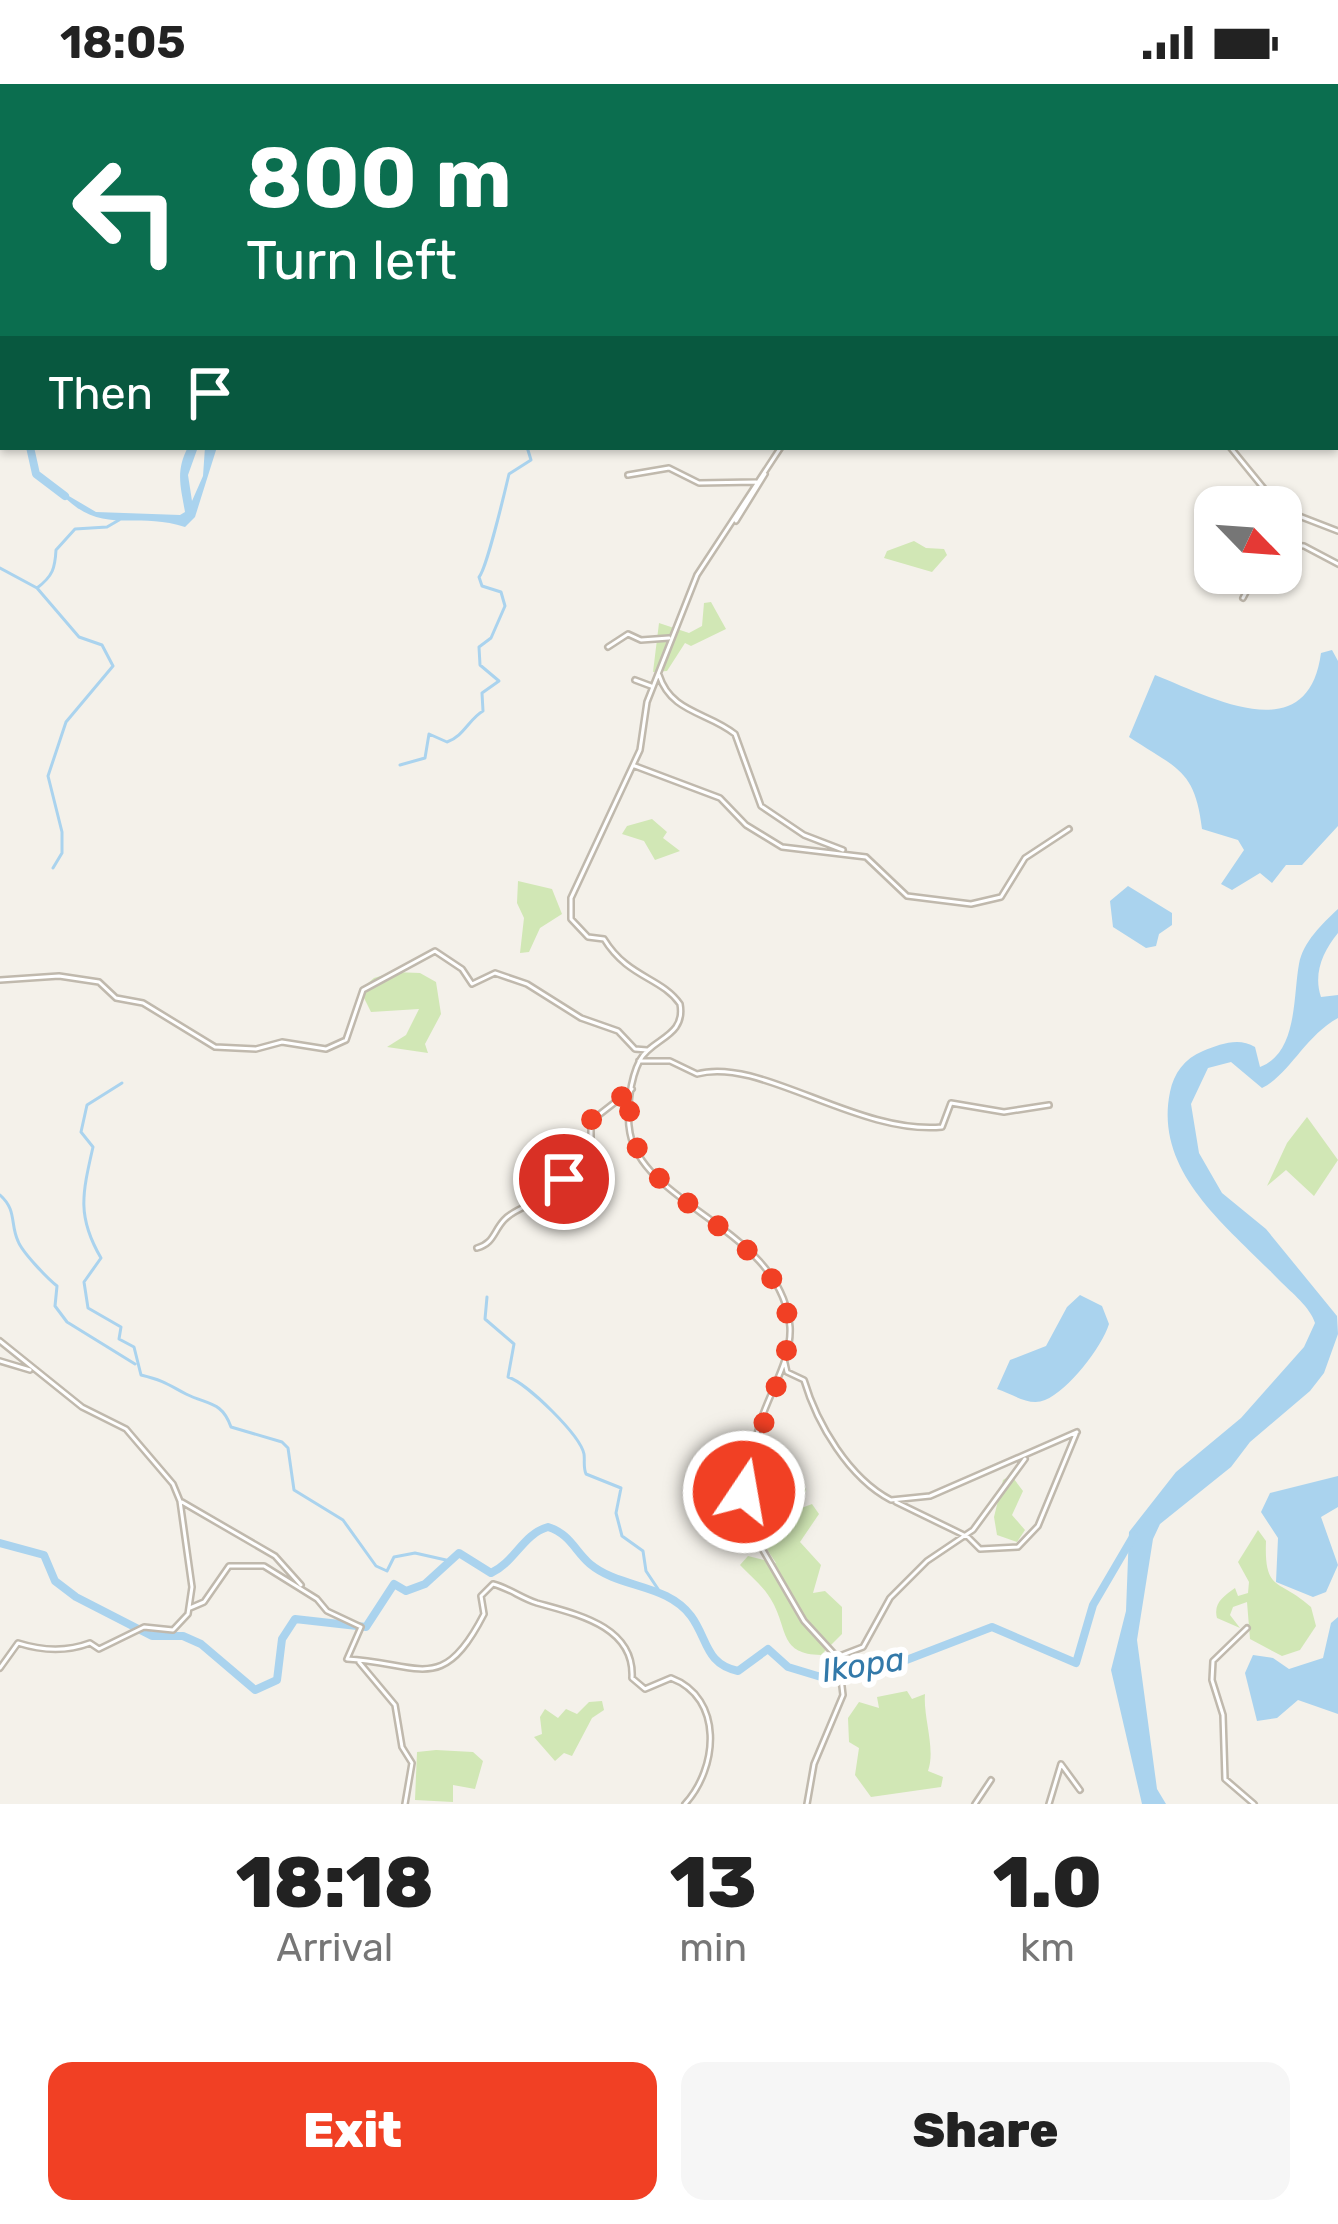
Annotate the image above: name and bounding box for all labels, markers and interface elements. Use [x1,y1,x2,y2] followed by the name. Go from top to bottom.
[60,16,186,69] text: 18:05
[246,128,512,228] text: 800 m
[48,132,204,288] icon: left
[246,229,457,293] text: Turn left
[177,360,243,426] icon: arrive
[48,367,153,420] text: Then
[1194,486,1302,594] north arrow
[1194,486,1302,594] map controls
[513,1128,615,1230] pin
[531,1146,597,1212] icon: arrive
[681,1429,807,1555] position arrow
[819,1639,907,1690] water label: Ikopa
[236,1840,434,1925] text: 18:18
[670,1840,757,1925] text: 13
[993,1840,1102,1925] text: 1.0
[276,1925,393,1971] text: Arrival
[679,1925,747,1971] text: min
[1020,1925,1075,1971] text: km
[48,2062,657,2200] button: Exit
[681,2062,1290,2200] button: Share

